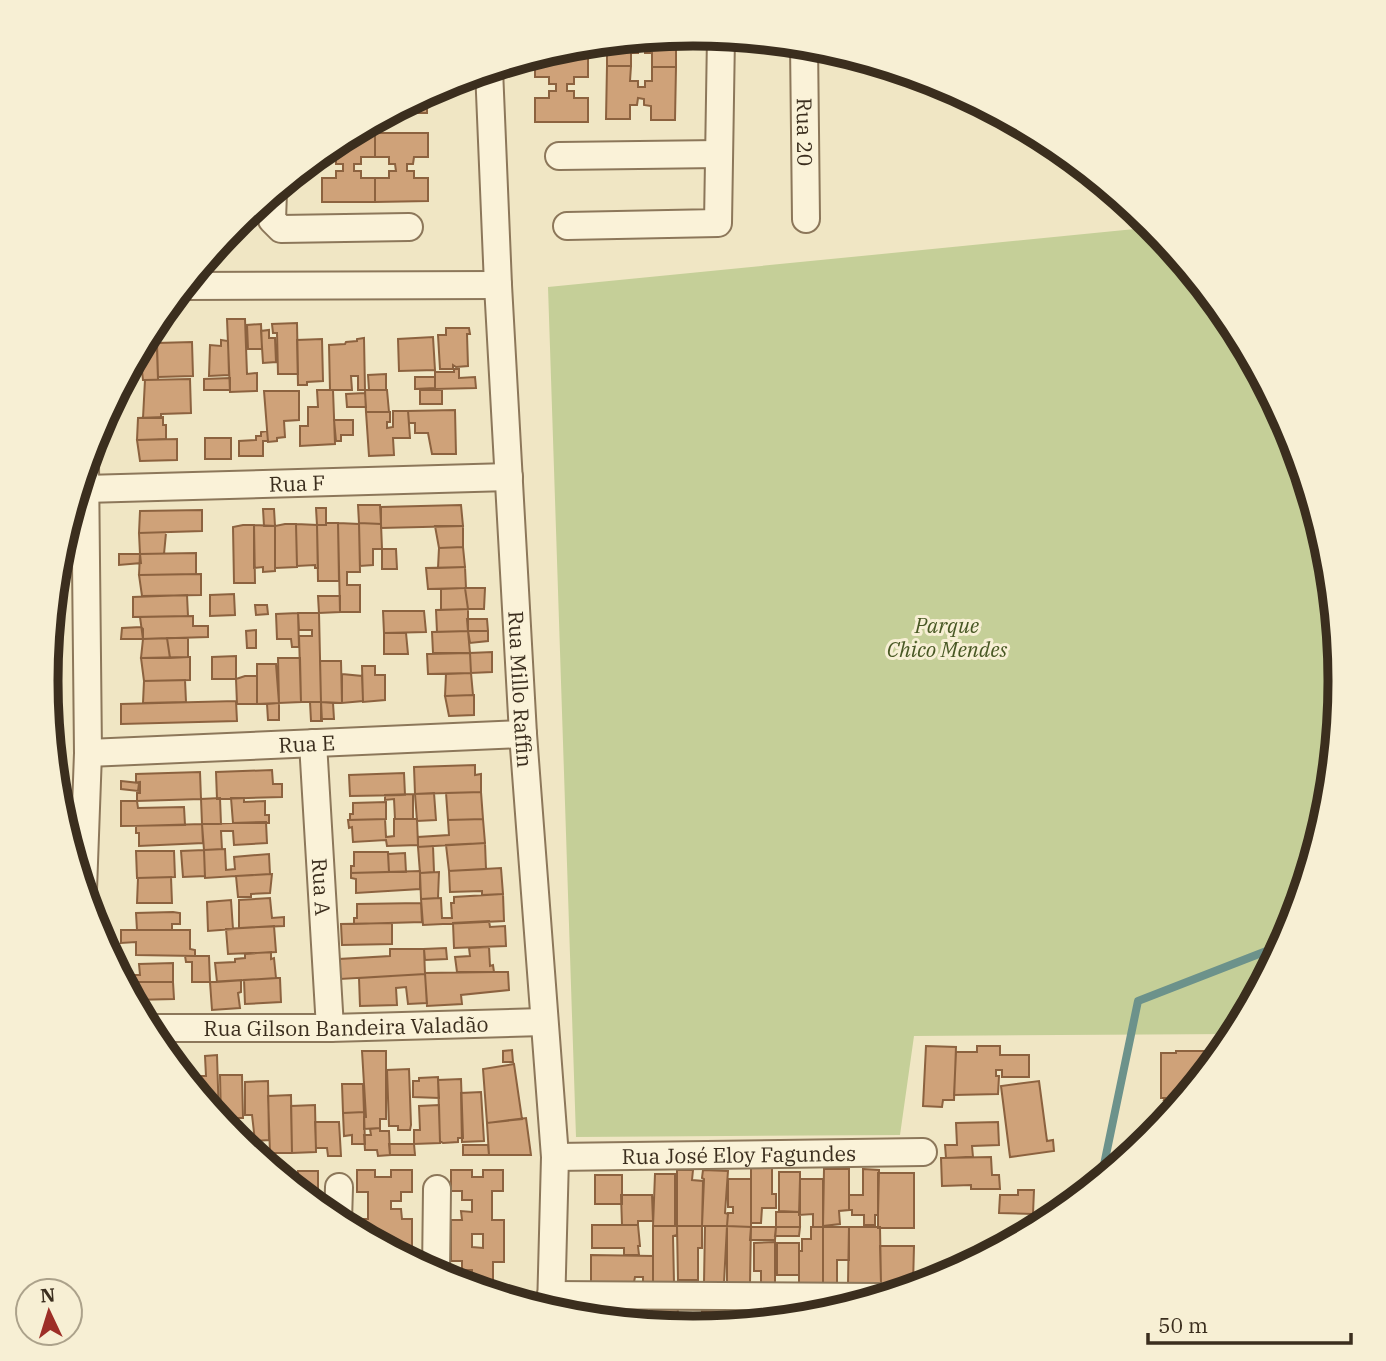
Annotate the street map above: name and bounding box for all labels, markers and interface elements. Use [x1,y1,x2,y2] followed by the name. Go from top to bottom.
[791,98,819,166] street label: Rua 20
[268,468,326,498] street label: Rua F
[502,610,539,769] street label: Rua Millo Raffin
[887,611,1007,663] park label: Parque Chico Mendes
[278,728,336,759] street label: Rua E
[306,857,337,917] street label: Rua A
[203,1010,489,1042] street label: Rua Gilson Bandeira Valadão
[622,1139,856,1170] street label: Rua José Eloy Fagundes
[14,1277,84,1347] north arrow
[39,1283,56,1308] text: N
[1148,1302,1351,1346] scale bar
[1158,1311,1208,1339] text: 50 m

